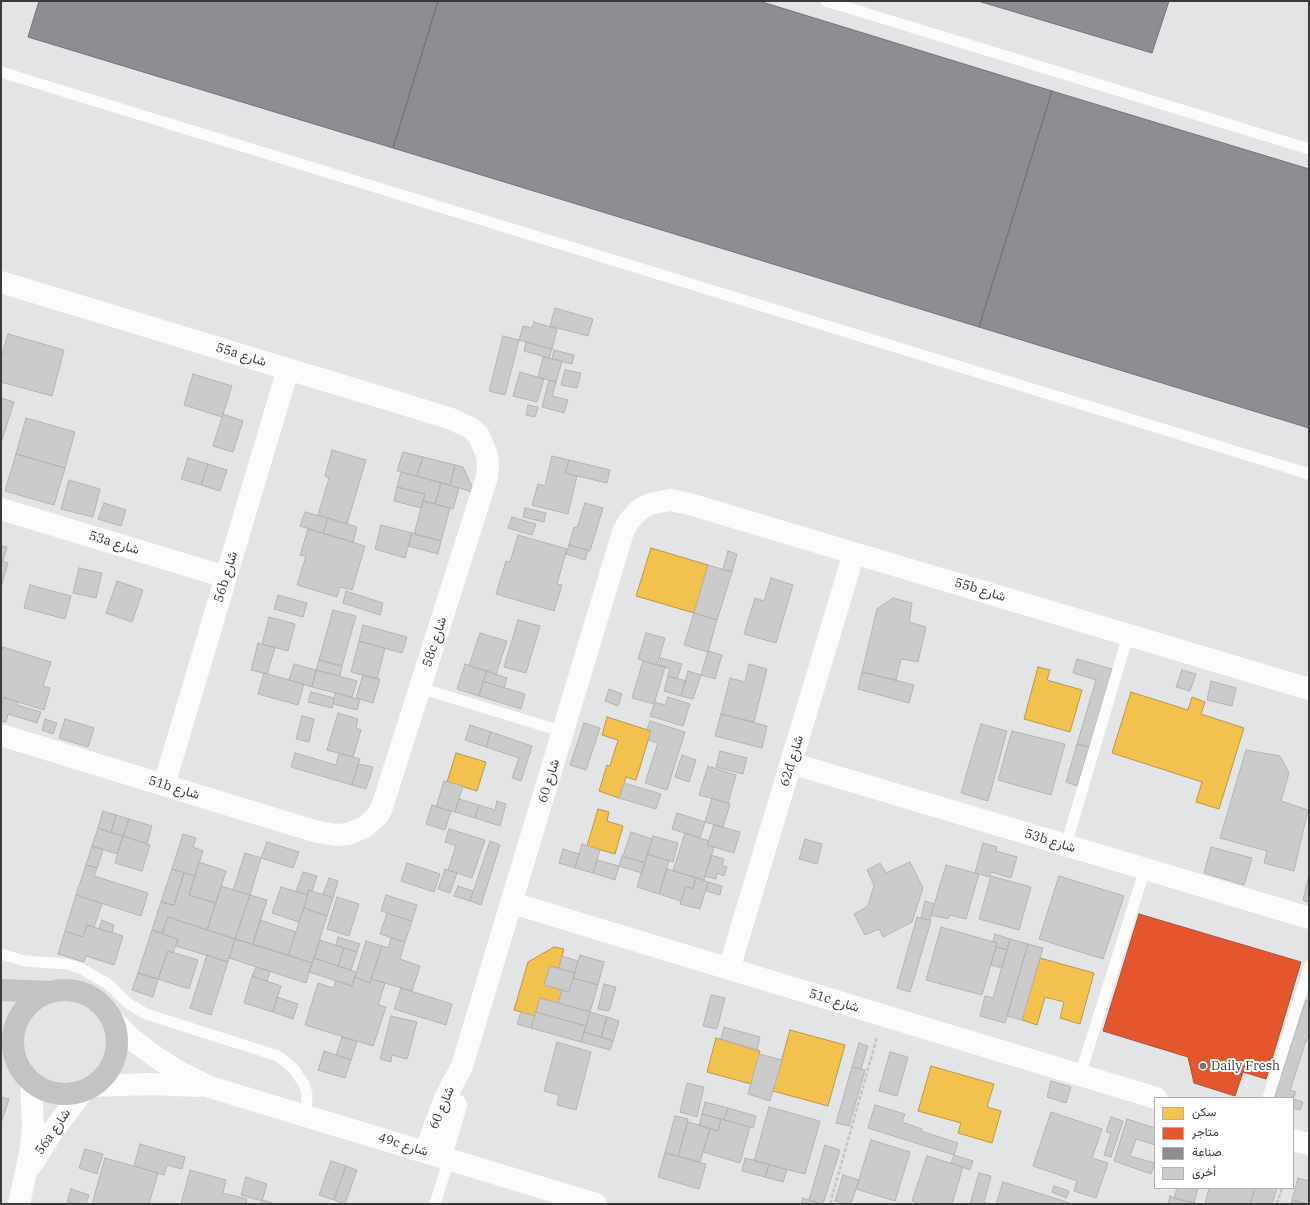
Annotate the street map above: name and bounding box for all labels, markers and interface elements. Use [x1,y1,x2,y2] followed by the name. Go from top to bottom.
[214,340,268,370] street label: 55a شارع
[87,528,141,558] street label: 53a شارع
[211,550,241,604] street label: 56b شارع
[953,575,1007,605] street label: 55b شارع
[420,615,450,669] street label: 58c شارع
[777,734,807,788] street label: 62d شارع
[535,757,563,805] street label: شارع 60
[147,773,201,803] street label: 51b شارع
[1023,826,1077,856] street label: 53b شارع
[807,986,861,1016] street label: 51c شارع
[1211,1058,1280,1074] place label: Daily Fresh
[1198,1061,1208,1071] marker: Daily Fresh
[426,1084,458,1132] street label: شارع 60
[1154,1097,1294,1189] legend
[1192,1104,1216,1119] text: سكن
[32,1106,74,1158] street label: 56a شارع
[1192,1124,1219,1139] text: متاجر
[376,1130,430,1160] street label: 49c شارع
[1192,1144,1222,1159] text: صناعة
[1192,1164,1216,1179] text: أخرى

